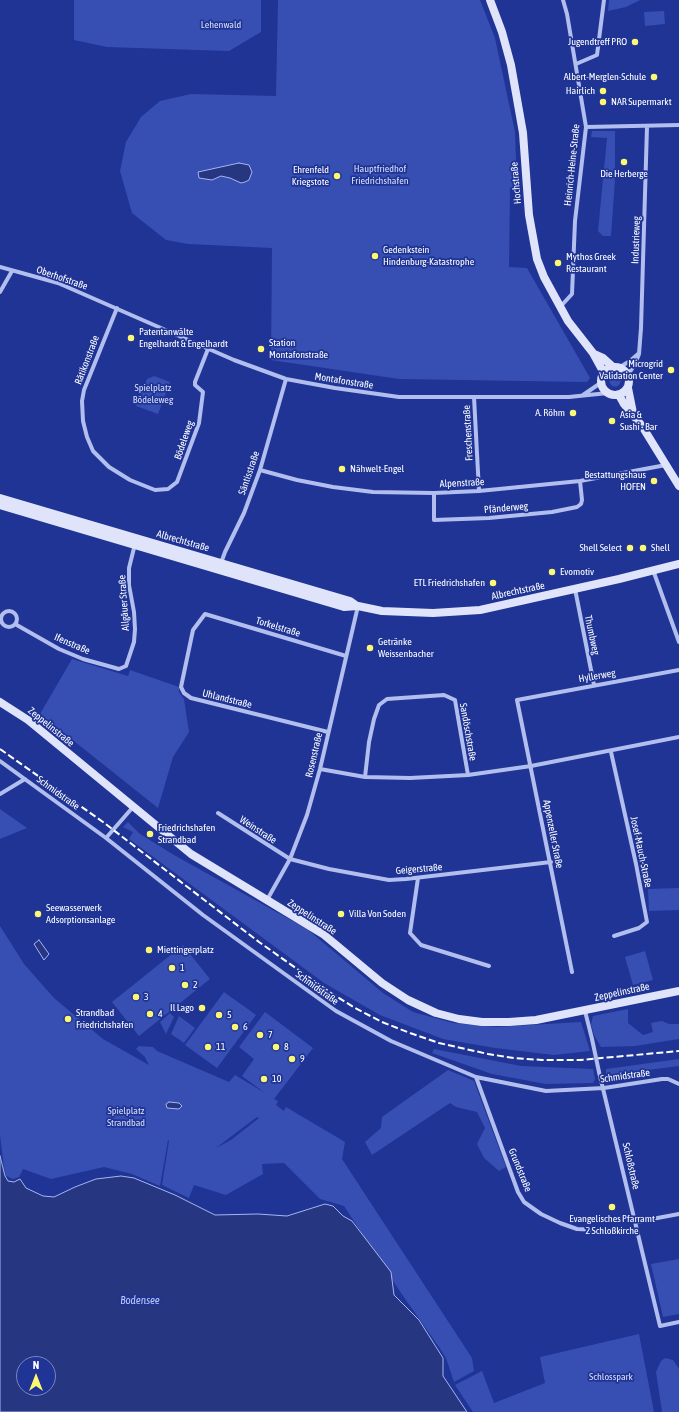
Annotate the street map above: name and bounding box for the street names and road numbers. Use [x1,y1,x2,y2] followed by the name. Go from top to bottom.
[562,124,582,206] street label: Heinrich-Heine-Straße
[508,162,524,204] street label: Hochstraße
[629,216,643,264] street label: Industrieweg
[35,264,89,292] street label: Oberhofstraße
[72,334,102,386] street label: Rätikonstraße
[314,370,374,392] street label: Montafonstraße
[461,405,475,461] street label: Freschenstraße
[172,419,196,461] street label: Bödeleweg
[236,450,262,496] street label: Säntisstraße
[439,476,485,490] street label: Alpenstraße
[484,500,528,516] street label: Pfänderweg
[155,528,211,554] street label: Albrechtstraße
[116,575,132,631] street label: Allgäuer Straße
[490,579,546,603] street label: Albrechtstraße
[582,614,602,656] street label: Thumbweg
[254,615,302,639] street label: Torkelstraße
[52,631,92,657] street label: Ifenstraße
[578,667,616,685] street label: Hyllerweg
[201,687,253,711] street label: Uhlandstraße
[457,702,479,762] street label: Sandöschstraße
[25,705,77,749] street label: Zeppelinstraße
[303,731,325,779] street label: Rosenstraße
[34,773,82,813] street label: Schmidstraße
[540,799,566,869] street label: Appenzeller Straße
[237,814,279,846] street label: Weinstraße
[628,815,654,889] street label: Josef-Mauch-Straße
[395,861,443,877] street label: Geigerstraße
[285,897,339,937] street label: Zeppelinstraße
[293,968,341,1008] street label: Schmidstraße
[593,980,651,1004] street label: Zeppelinstraße
[599,1067,651,1085] street label: Schmidstraße
[620,1141,642,1191] street label: Schloßstraße
[506,1147,534,1193] street label: Grundstraße

